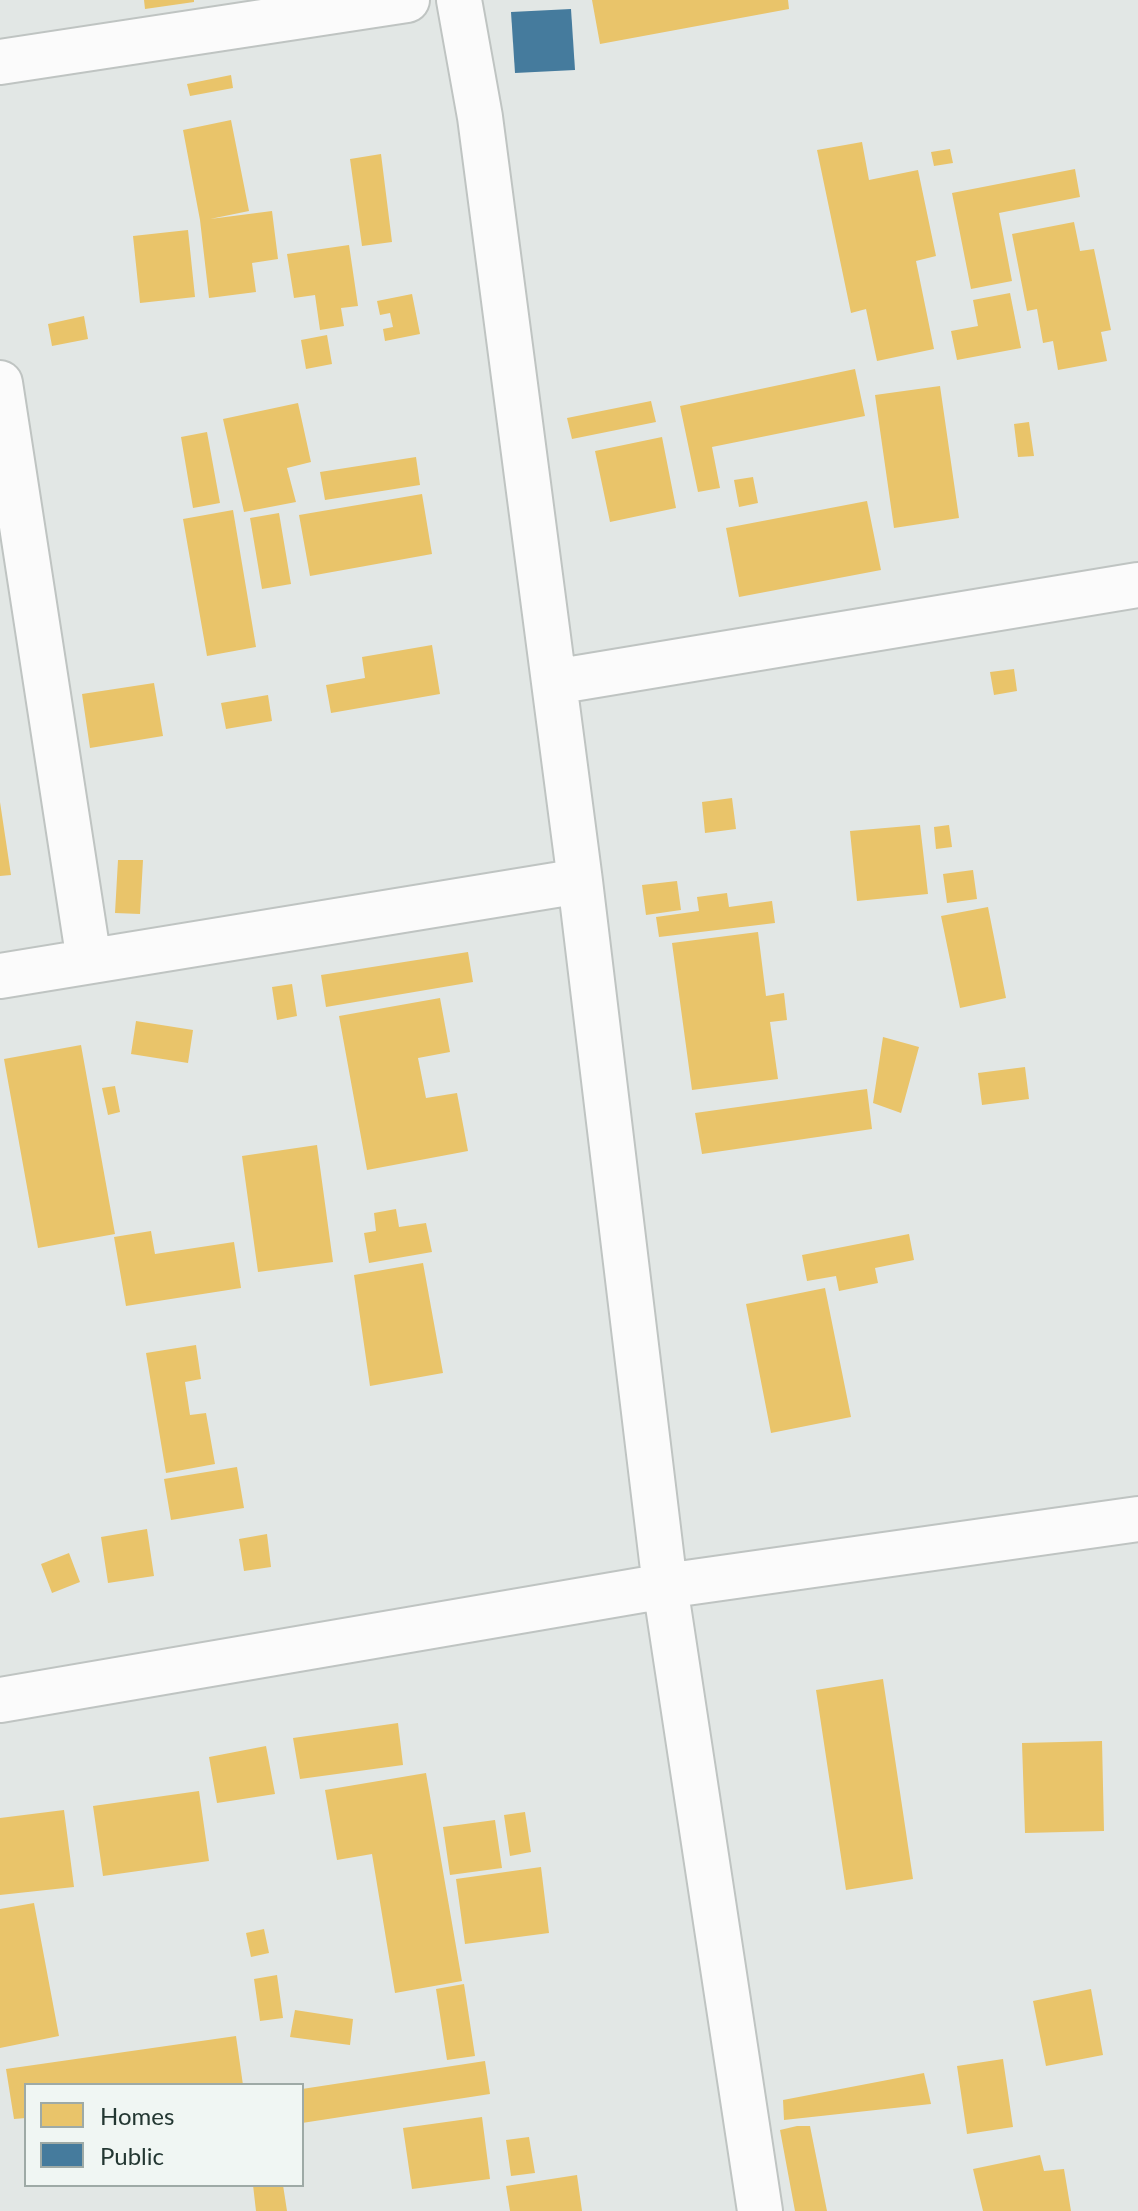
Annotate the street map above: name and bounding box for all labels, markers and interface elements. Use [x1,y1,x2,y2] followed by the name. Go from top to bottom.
[24,2083,304,2187] legend
[100,2101,174,2130] text: Homes
[100,2141,164,2170] text: Public

